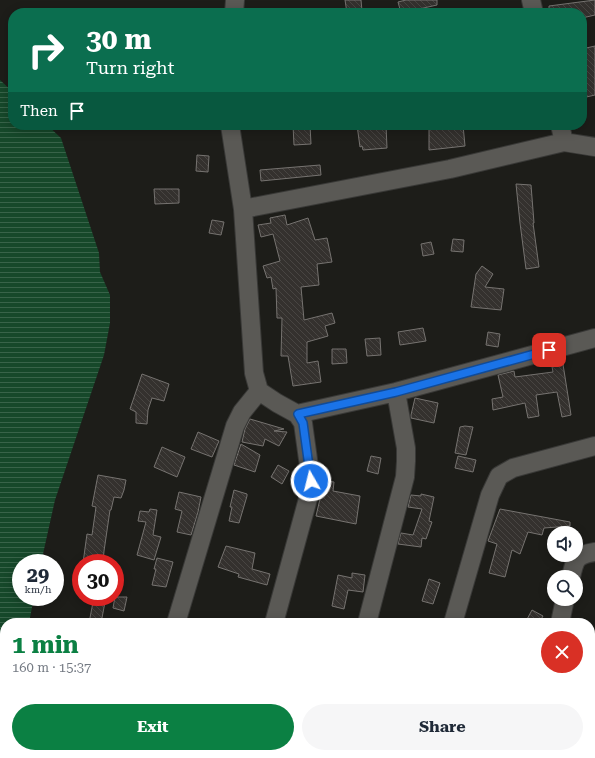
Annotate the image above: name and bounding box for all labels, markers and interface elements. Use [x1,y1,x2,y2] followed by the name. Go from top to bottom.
[86,23,151,56] text: 30 m
[20,24,72,76] icon: right
[86,57,174,78] text: Turn right
[66,100,88,122] icon: arrive
[20,102,58,120] text: Then
[532,333,566,367] pin
[538,339,560,361] icon: arrive
[290,460,332,502] position arrow
[547,526,583,606] map controls
[547,526,583,562] button: sound
[72,554,124,606] speed limit sign: 30
[27,563,49,587] text: 29
[547,570,583,606] button: search
[25,584,51,595] text: km/h
[12,631,79,659] text: 1 min
[541,631,583,673] button: close
[12,660,91,675] text: 160 m · 15:37
[12,704,294,750] button: Exit
[302,704,583,750] button: Share

